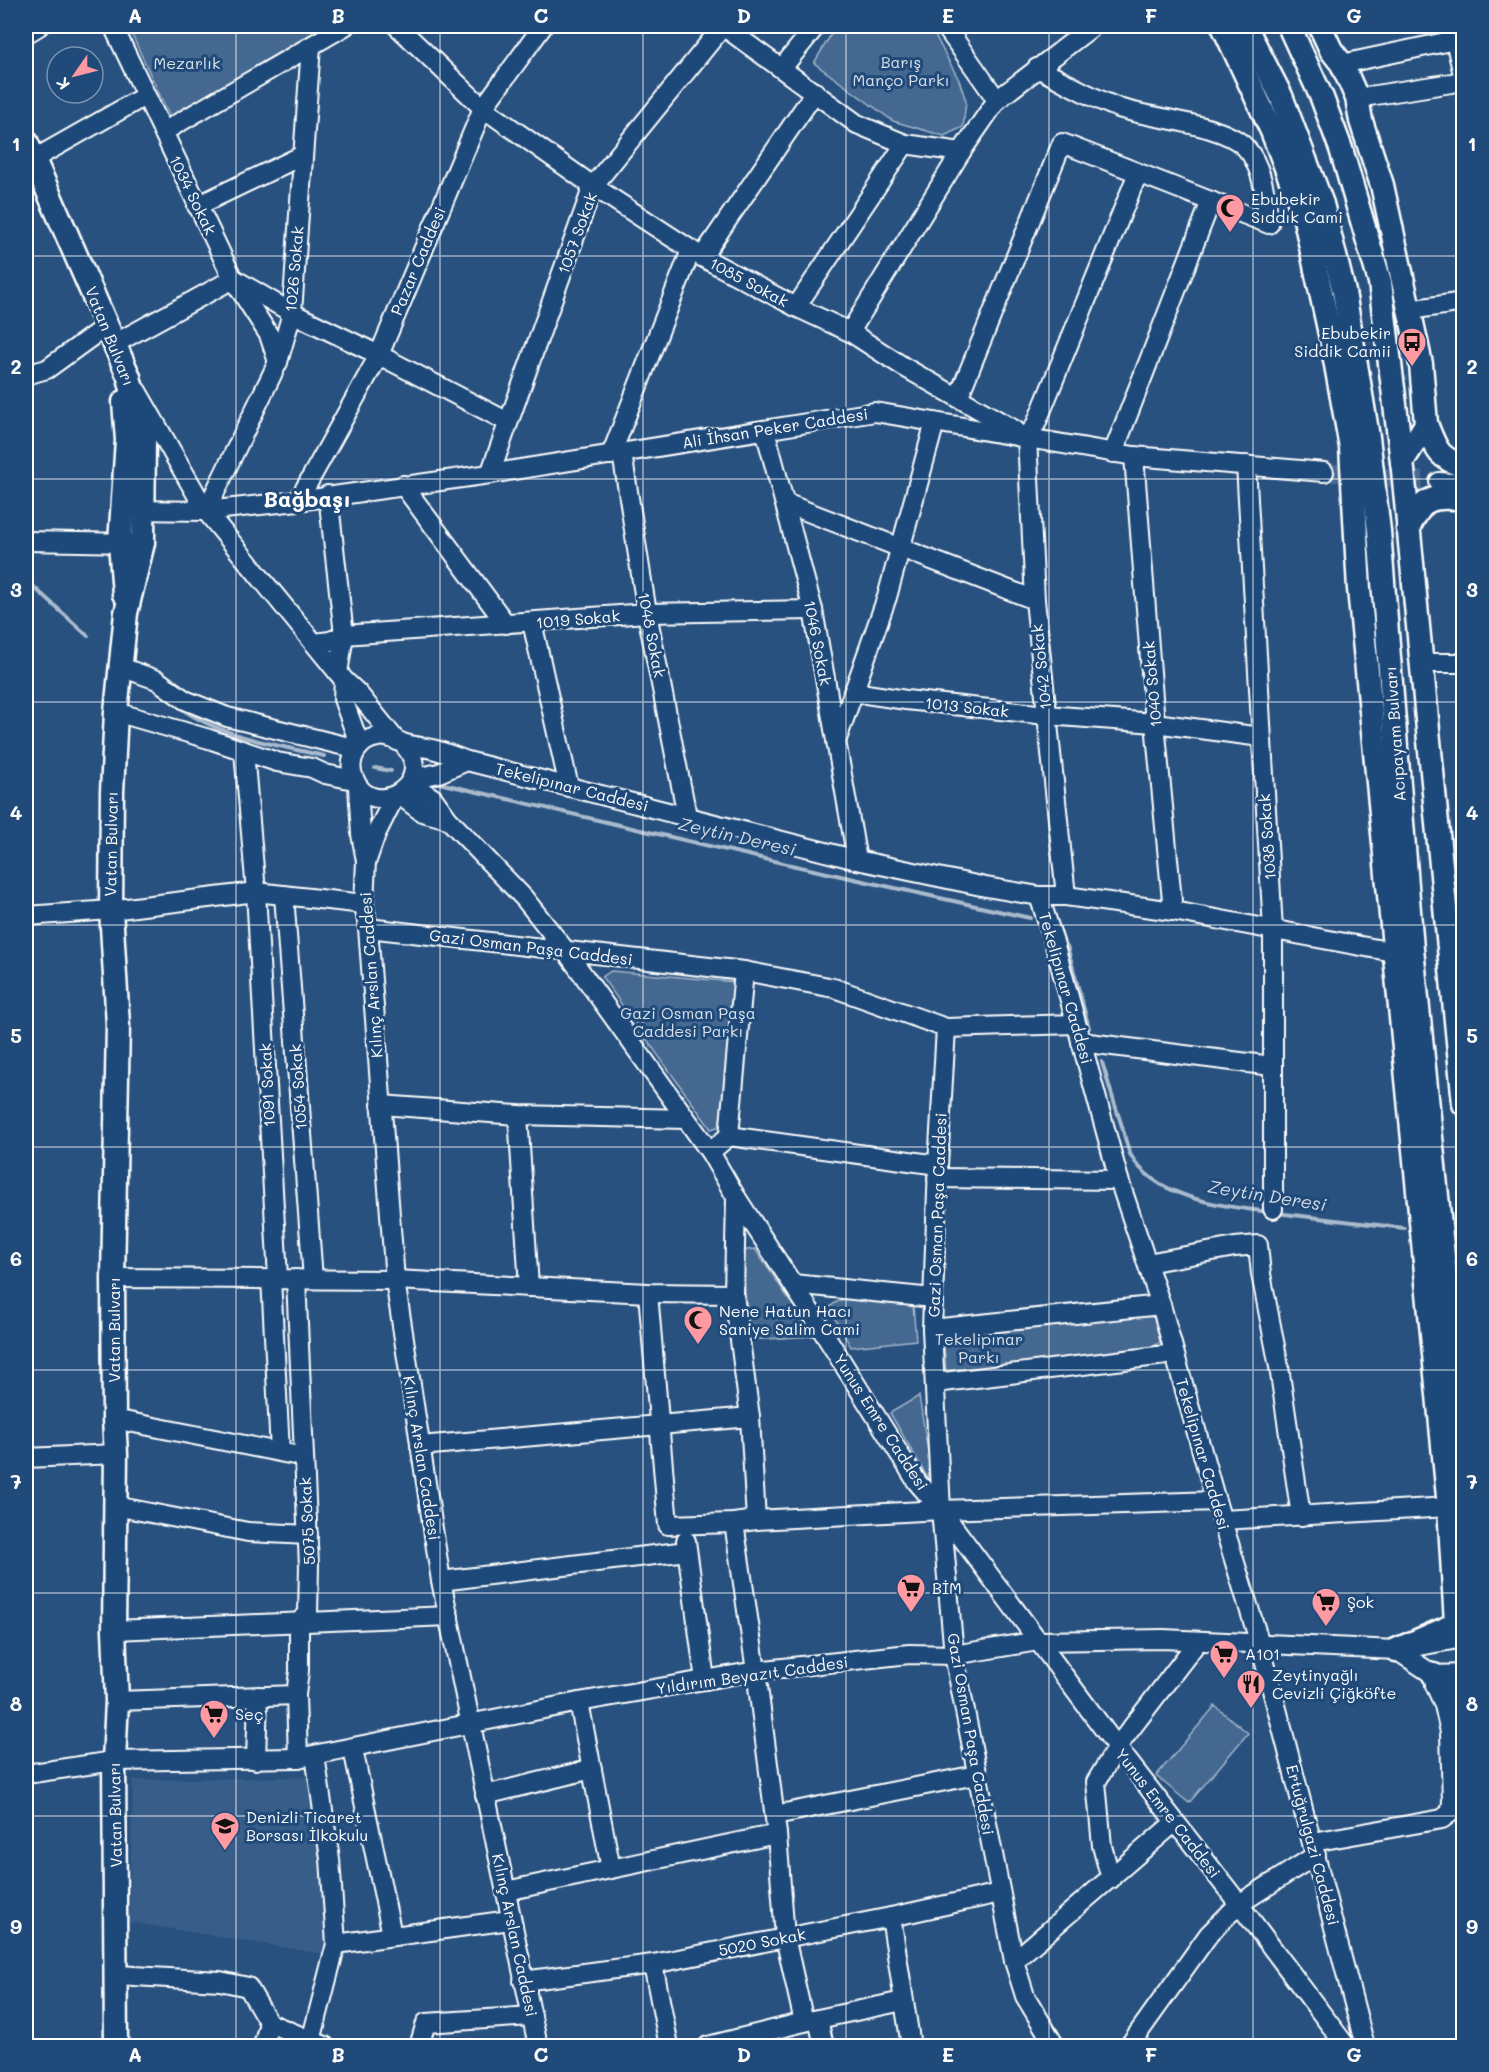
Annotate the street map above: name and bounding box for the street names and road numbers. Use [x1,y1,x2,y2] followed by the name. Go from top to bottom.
[165,151,222,238] street label: 1034 Sokak
[552,189,601,277] street label: 1057 Sokak
[385,203,450,318] street label: Pazar Caddesi
[279,225,308,313] street label: 1026 Sokak
[706,252,792,311] street label: 1085 Sokak
[81,283,140,389] street label: Vatan Bulvarı
[680,402,870,453] street label: Ali İhsan Peker Caddesi
[634,590,671,679] street label: 1048 Sokak
[800,598,837,687] street label: 1046 Sokak
[535,604,621,633] street label: 1019 Sokak
[1026,623,1055,711] street label: 1042 Sokak
[1137,640,1166,728] street label: 1040 Sokak
[1379,666,1410,802] street label: Acıpayam Bulvarı
[924,692,1010,721] street label: 1013 Sokak
[493,757,651,816] street label: Tekelipınar Caddesi
[99,791,122,897] street label: Vatan Bulvarı
[1253,793,1280,881] street label: 1038 Sokak
[354,891,387,1059] street label: Kılınç Arslan Caddesi
[1035,909,1098,1066] street label: Tekelipınar Caddesi
[428,924,634,969] street label: Gazi Osman Paşa Caddesi
[254,1042,279,1128] street label: 1091 Sokak
[284,1043,311,1131] street label: 1054 Sokak
[922,1112,951,1318] street label: Gazi Osman Paşa Caddesi
[103,1277,124,1383] street label: Vatan Bulvarı
[829,1349,934,1494] street label: Yunus Emre Caddesi
[399,1374,446,1542] street label: Kılınç Arslan Caddesi
[1172,1375,1235,1532] street label: Tekelipınar Caddesi
[294,1477,319,1566] street label: 5075 Sokak
[943,1631,1000,1837] street label: Gazi Osman Paşa Caddesi
[654,1651,850,1698] street label: Yıldırım Beyazıt Caddesi
[1111,1744,1226,1882] street label: Yunus Emre Caddesi
[103,1762,126,1868] street label: Vatan Bulvarı
[1282,1762,1345,1928] street label: Ertuğrulgazi Caddesi
[488,1851,543,2018] street label: Kılınç Arslan Caddesi
[716,1923,807,1960] street label: 5020 Sokak

